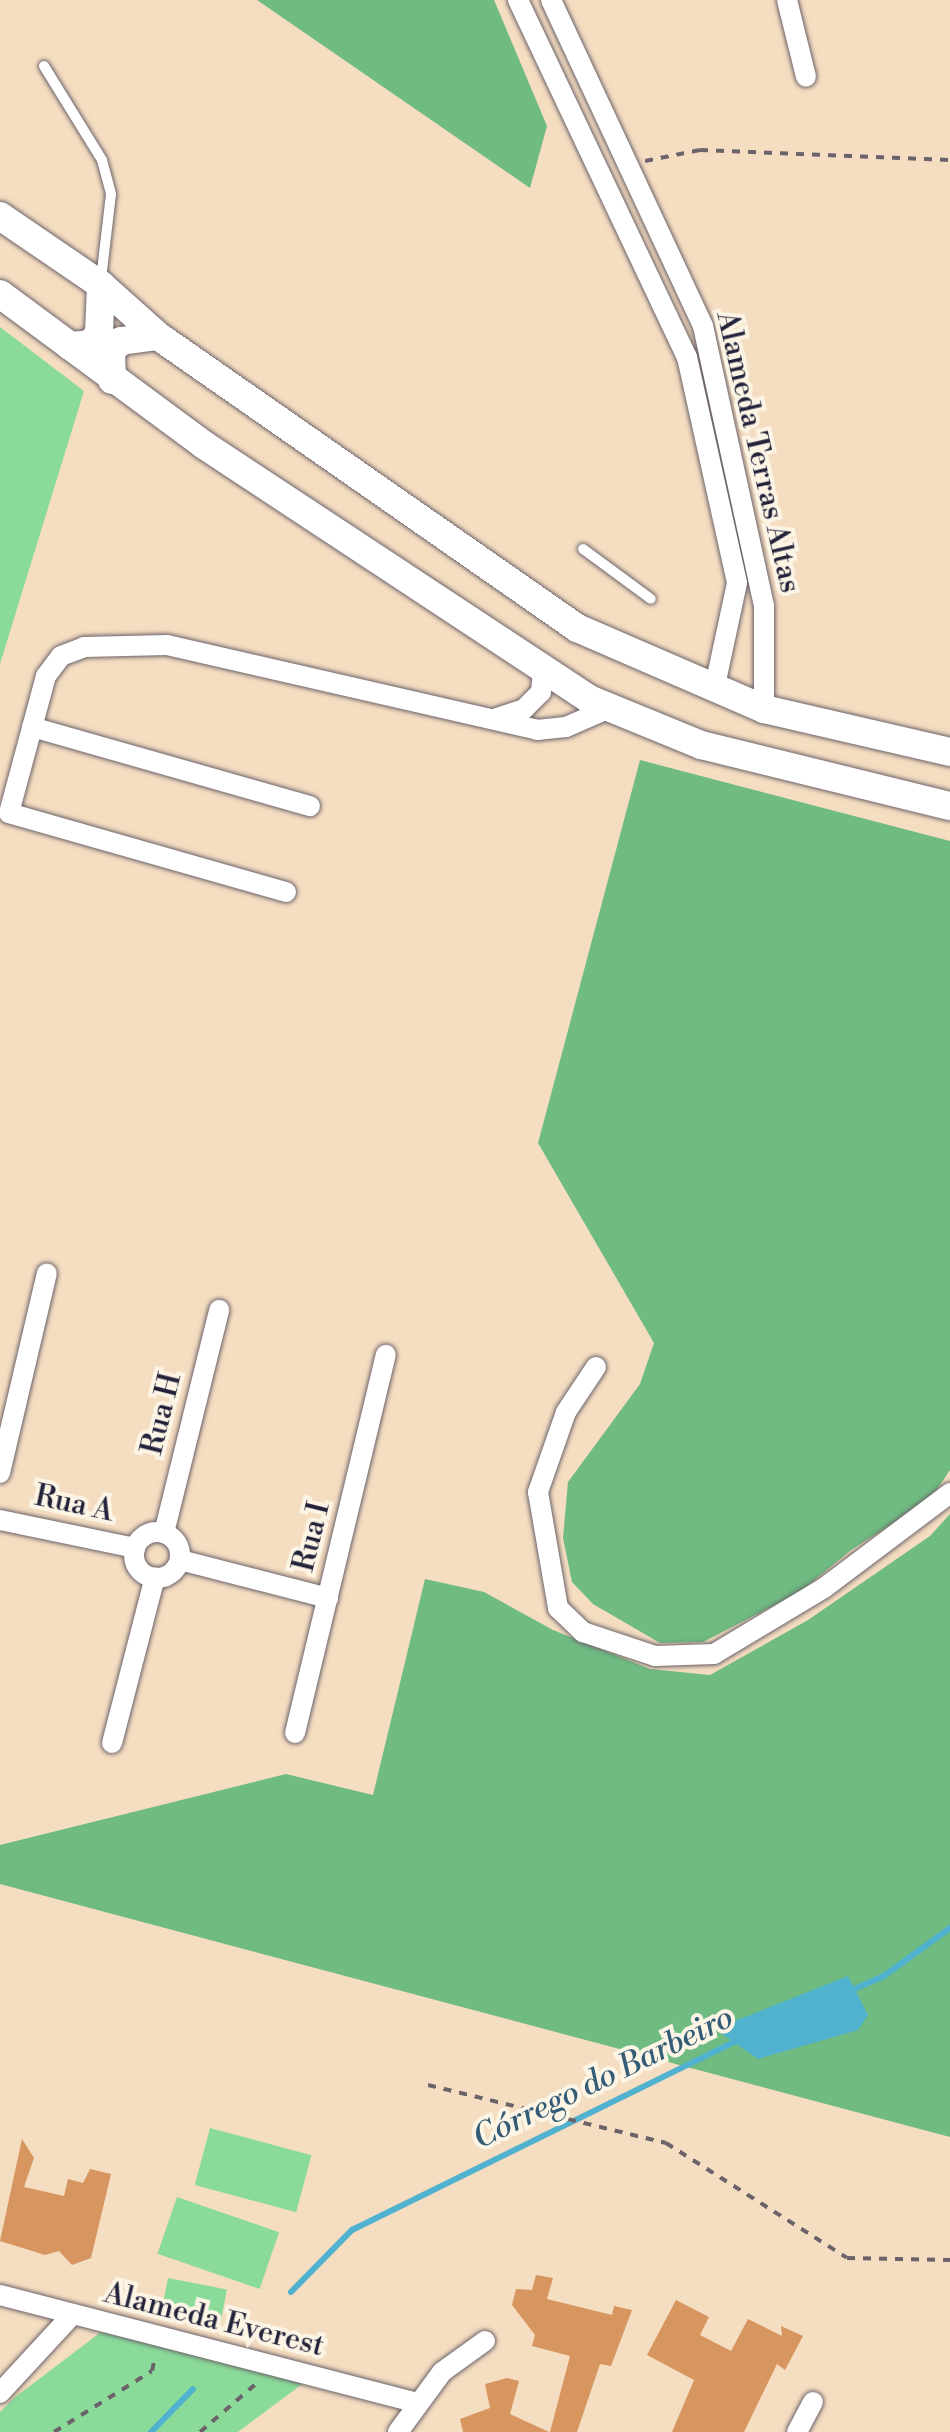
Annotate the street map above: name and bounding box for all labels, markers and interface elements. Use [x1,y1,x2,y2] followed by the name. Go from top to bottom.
[708,308,808,596] street label: Alameda Terras Altas
[134,1369,190,1459] street label: Rua H
[31,1478,117,1530] street label: Rua A
[286,1498,338,1576] street label: Rua I
[467,1998,739,2158] water label: Córrego do Barbeiro
[100,2275,328,2365] street label: Alameda Everest

